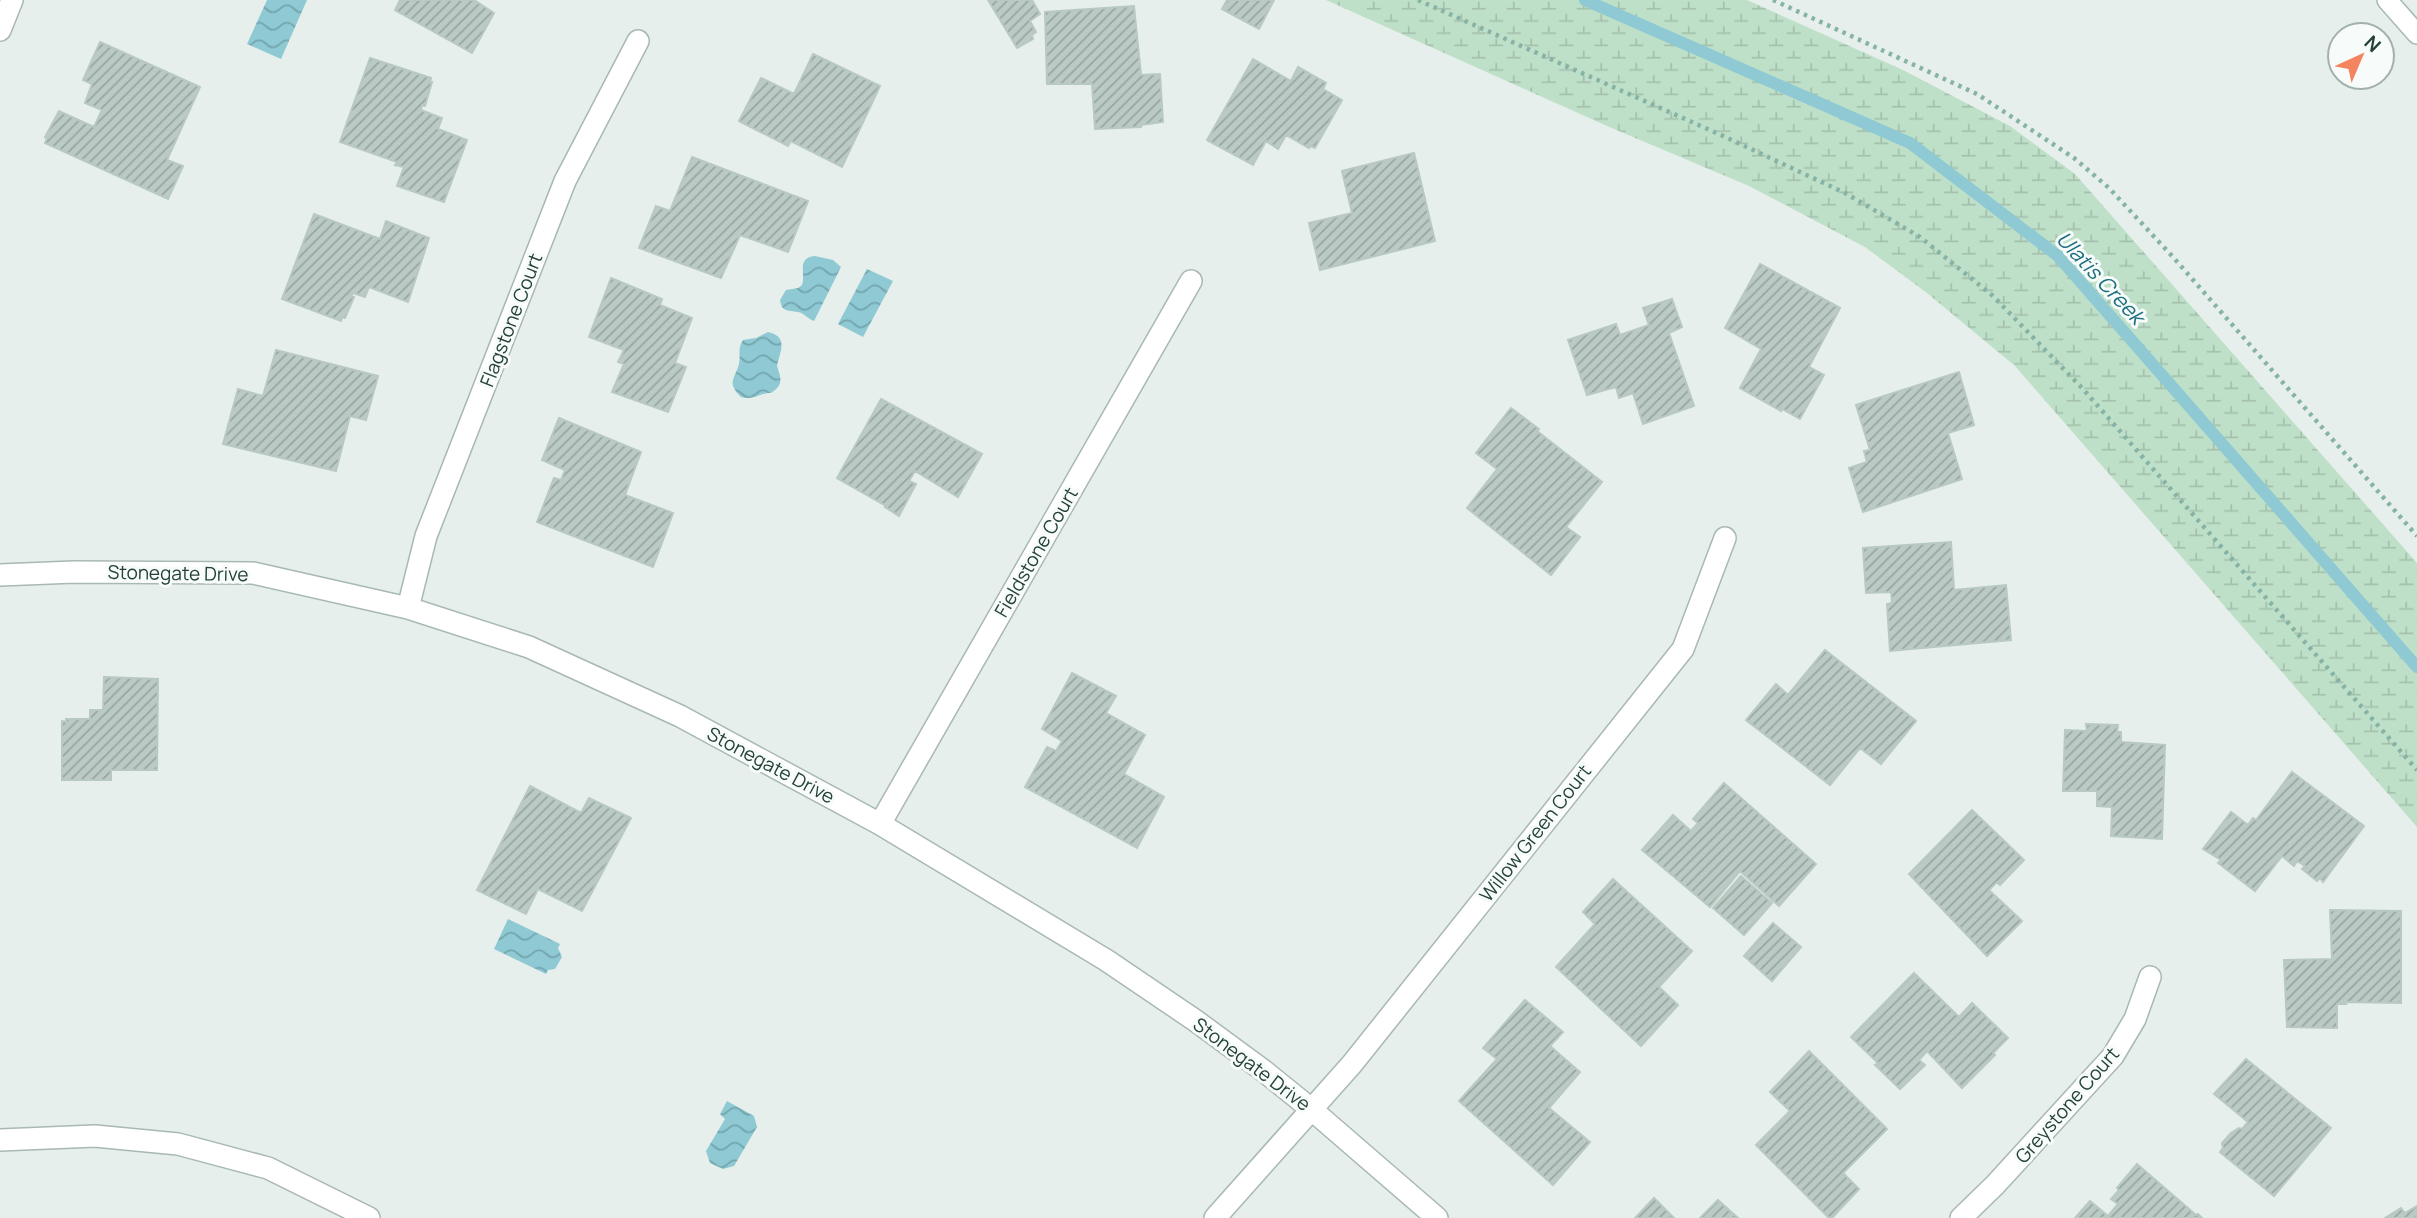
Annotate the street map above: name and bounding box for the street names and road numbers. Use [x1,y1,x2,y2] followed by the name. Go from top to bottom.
[474,250,548,390] street label: Flagstone Court
[988,482,1084,622] street label: Fieldstone Court
[107,559,249,587] street label: Stonegate Drive
[703,720,839,810] street label: Stonegate Drive
[1473,759,1597,907] street label: Willow Green Court
[1188,1011,1316,1117] street label: Stonegate Drive
[2009,1041,2125,1169] street label: Greystone Court

